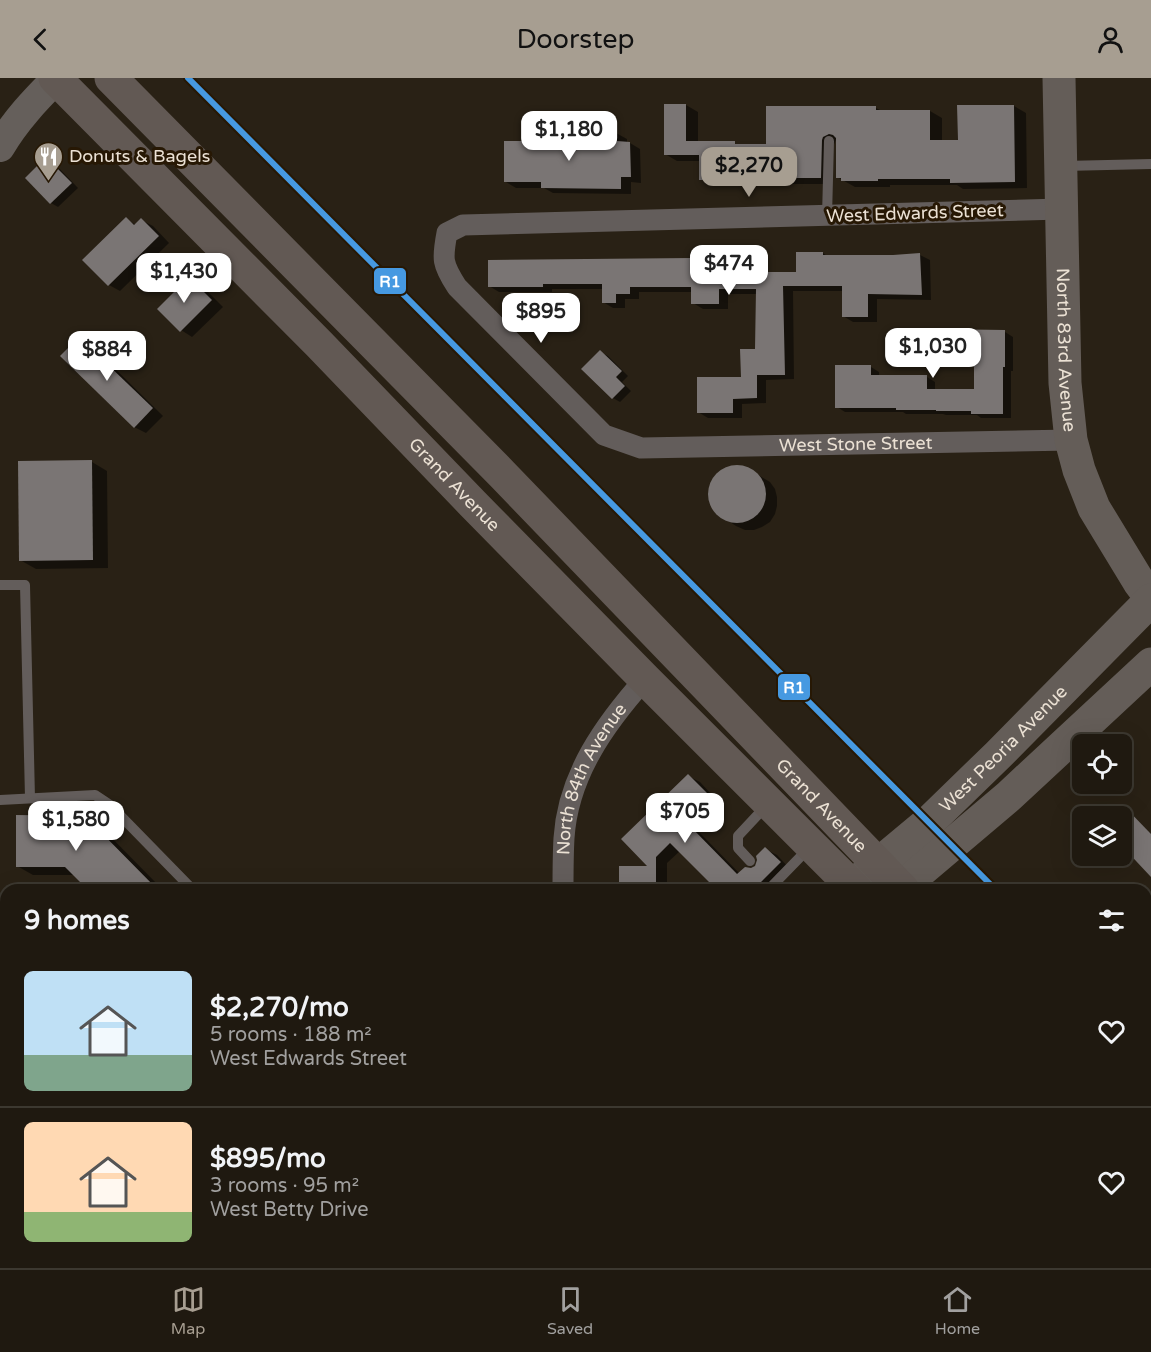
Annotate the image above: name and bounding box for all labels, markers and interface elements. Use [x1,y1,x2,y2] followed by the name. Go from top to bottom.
[24,23,57,56] icon: back
[516,23,635,56] text: Doorstep
[1094,23,1127,56] icon: person
[520,111,618,162] pin: $1,180
[535,118,603,142] text: $1,180
[32,140,64,182] restaurant icon: Donuts & Bagels
[69,145,210,167] place label: Donuts & Bagels
[700,147,798,198] pin: $2,270
[715,154,783,178] text: $2,270
[826,199,1004,227] street label: West Edwards Street
[693,245,765,296] pin: $474
[704,252,754,276] text: $474
[135,253,233,304] pin: $1,430
[150,260,218,284] text: $1,430
[373,267,407,295] line badge: R1
[1052,268,1081,433] street label: North 83rd Avenue
[379,272,401,292] text: R1
[505,293,577,344] pin: $895
[516,300,566,324] text: $895
[884,328,982,379] pin: $1,030
[71,331,143,382] pin: $884
[899,335,967,359] text: $1,030
[82,338,132,362] text: $884
[779,432,933,456] street label: West Stone Street
[404,433,505,536] street label: Grand Avenue
[777,673,811,701] line badge: R1
[783,678,805,698] text: R1
[935,681,1072,817] street label: West Peoria Avenue
[552,699,631,856] street label: North 84th Avenue
[1072,734,1132,866] map controls
[1072,734,1132,794] button: locate
[771,754,872,857] street label: Grand Avenue
[649,793,721,844] pin: $705
[660,800,710,824] text: $705
[27,801,125,852] pin: $1,580
[1072,806,1132,866] button: layers
[42,808,110,832] text: $1,580
[1095,904,1128,937] icon: filters
[24,905,130,936] text: 9 homes
[210,992,349,1023] text: $2,270/mo
[72,995,144,1067] icon: home
[1095,1015,1128,1048] icon: heart
[210,1023,372,1047] text: 5 rooms · 188 m²
[210,1047,407,1071] text: West Edwards Street
[210,1143,326,1174] text: $895/mo
[72,1146,144,1218] icon: home
[1095,1166,1128,1199] icon: heart
[210,1174,359,1198] text: 3 rooms · 95 m²
[210,1198,368,1222] text: West Betty Drive
[171,1283,205,1339] tab: Map
[547,1283,593,1339] tab: Saved
[935,1283,980,1339] tab: Home

